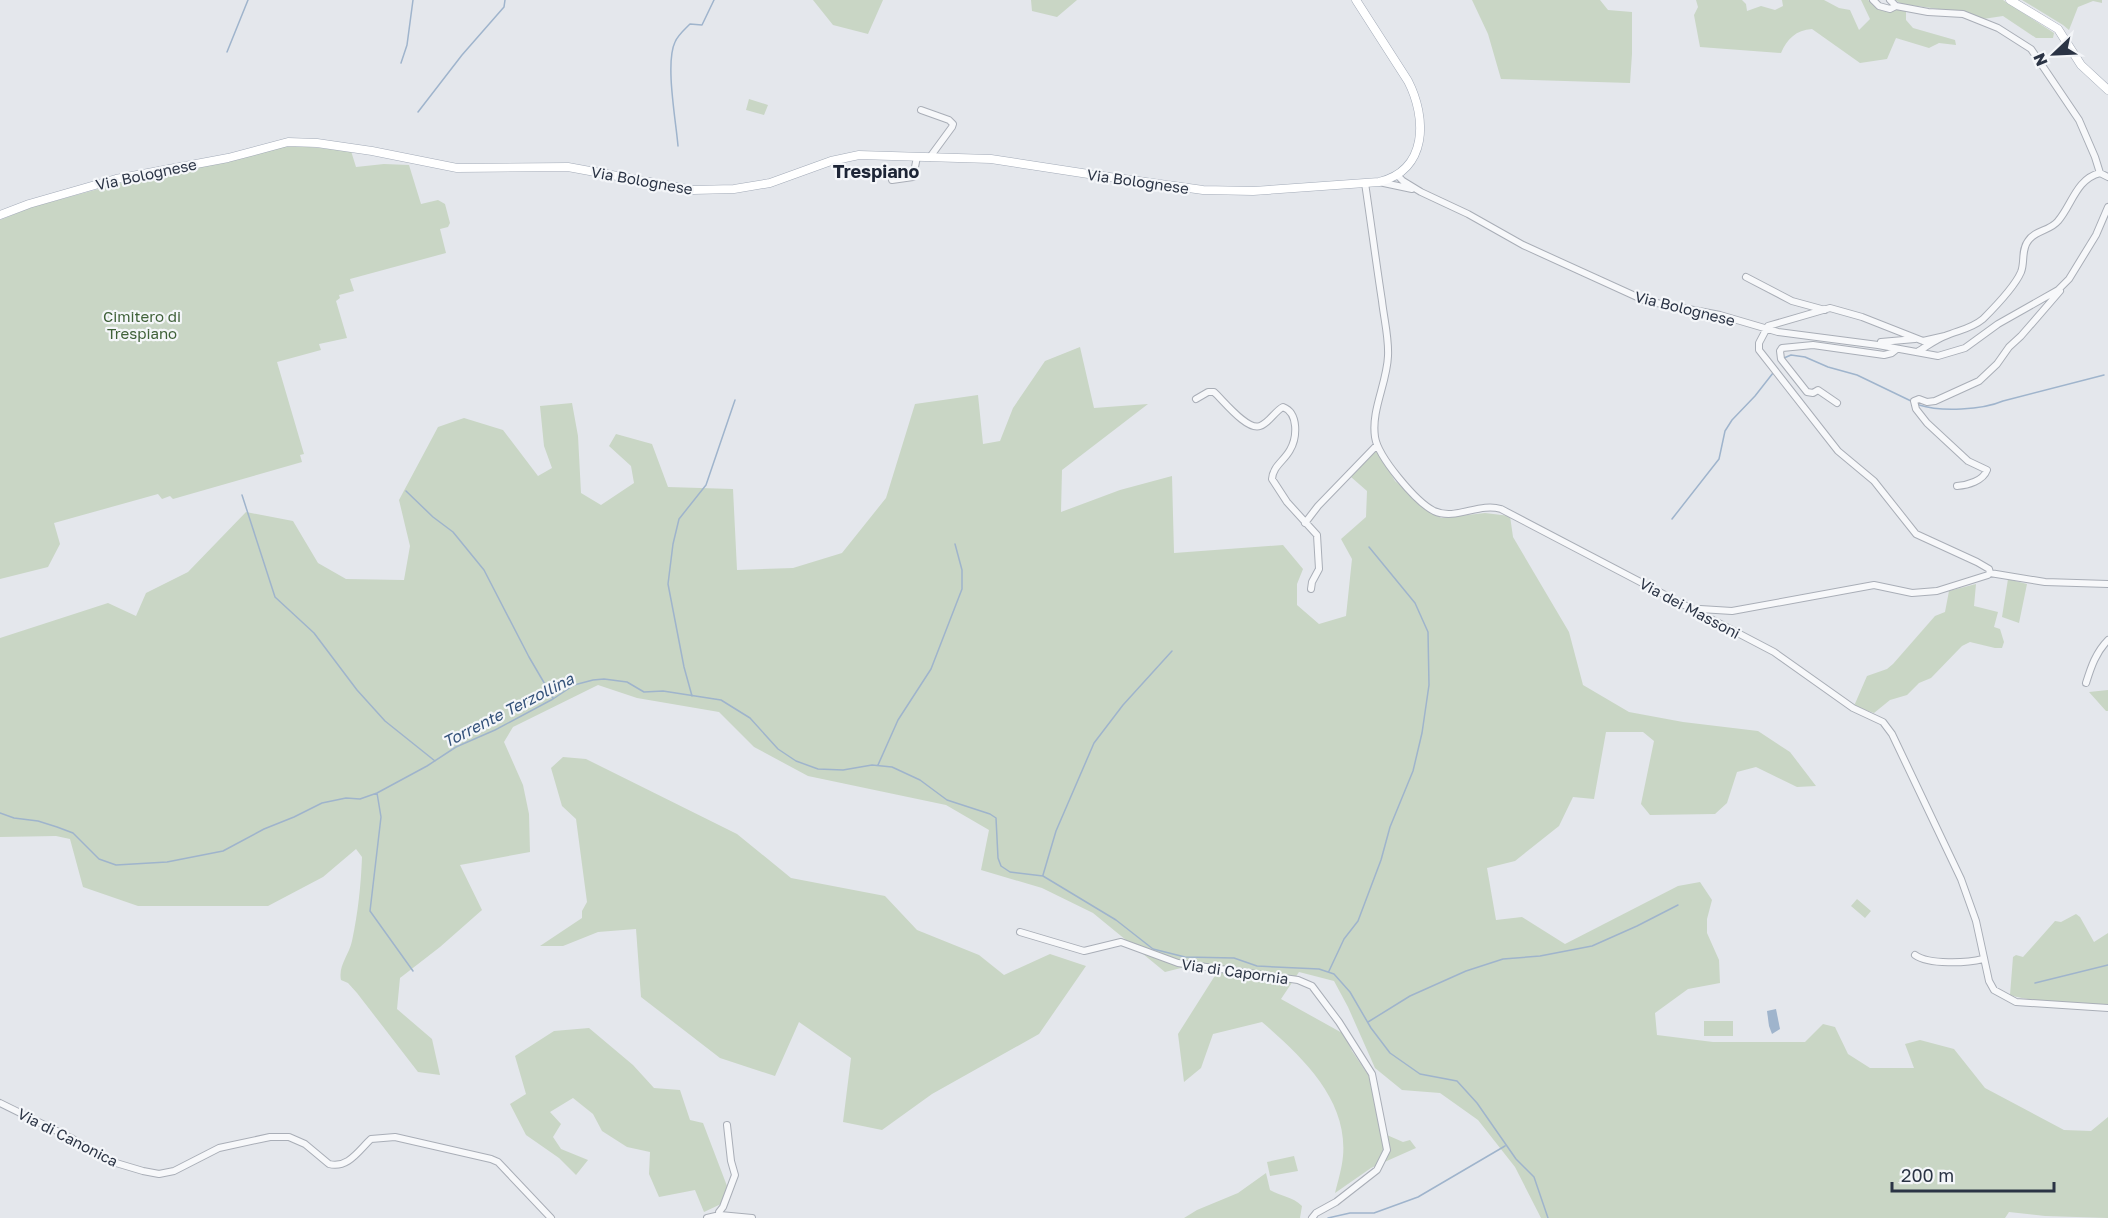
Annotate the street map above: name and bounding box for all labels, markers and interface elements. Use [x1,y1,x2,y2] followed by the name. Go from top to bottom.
[2024,24,2084,84] north arrow
[2029,50,2052,69] text: N
[94,154,198,193] street label: Via Bolognese
[833,160,919,182] district label: Trespiano
[590,162,694,198] street label: Via Bolognese
[1086,165,1190,197] street label: Via Bolognese
[1633,287,1737,329] street label: Via Bolognese
[103,307,181,342] park label: Cimitero di Trespiano
[1637,574,1743,642] street label: Via dei Massoni
[439,668,578,752] water label: Torrente Terzollina
[1180,955,1290,987] street label: Via di Capornia
[15,1104,121,1170] street label: Via di Canonica
[1892,1155,2054,1193] scale bar
[1901,1164,1954,1186] text: 200 m

